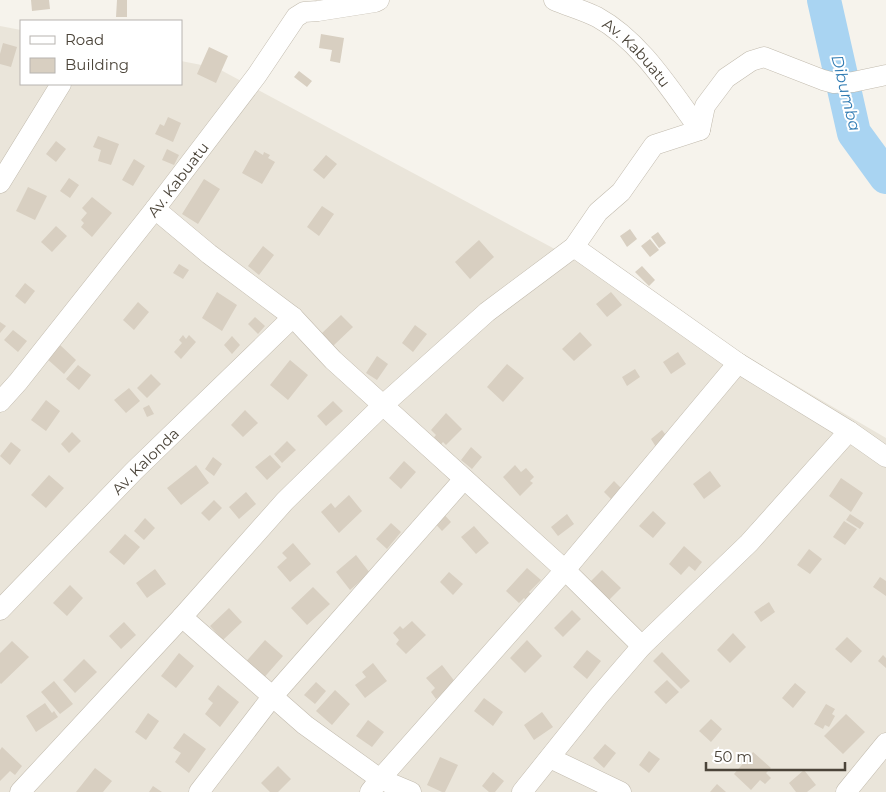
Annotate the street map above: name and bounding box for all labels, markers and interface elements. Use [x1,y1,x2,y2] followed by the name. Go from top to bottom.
[599,14,675,91] street label: Av. Kabuatu
[20,20,182,85] legend
[65,30,104,49] text: Road
[827,53,865,133] water label: Dibumba
[65,55,129,74] text: Building
[143,138,212,221] street label: Av. Kabuatu
[107,423,183,498] street label: Av. Kalonda
[706,740,845,772] scale bar
[714,747,752,766] text: 50 m

